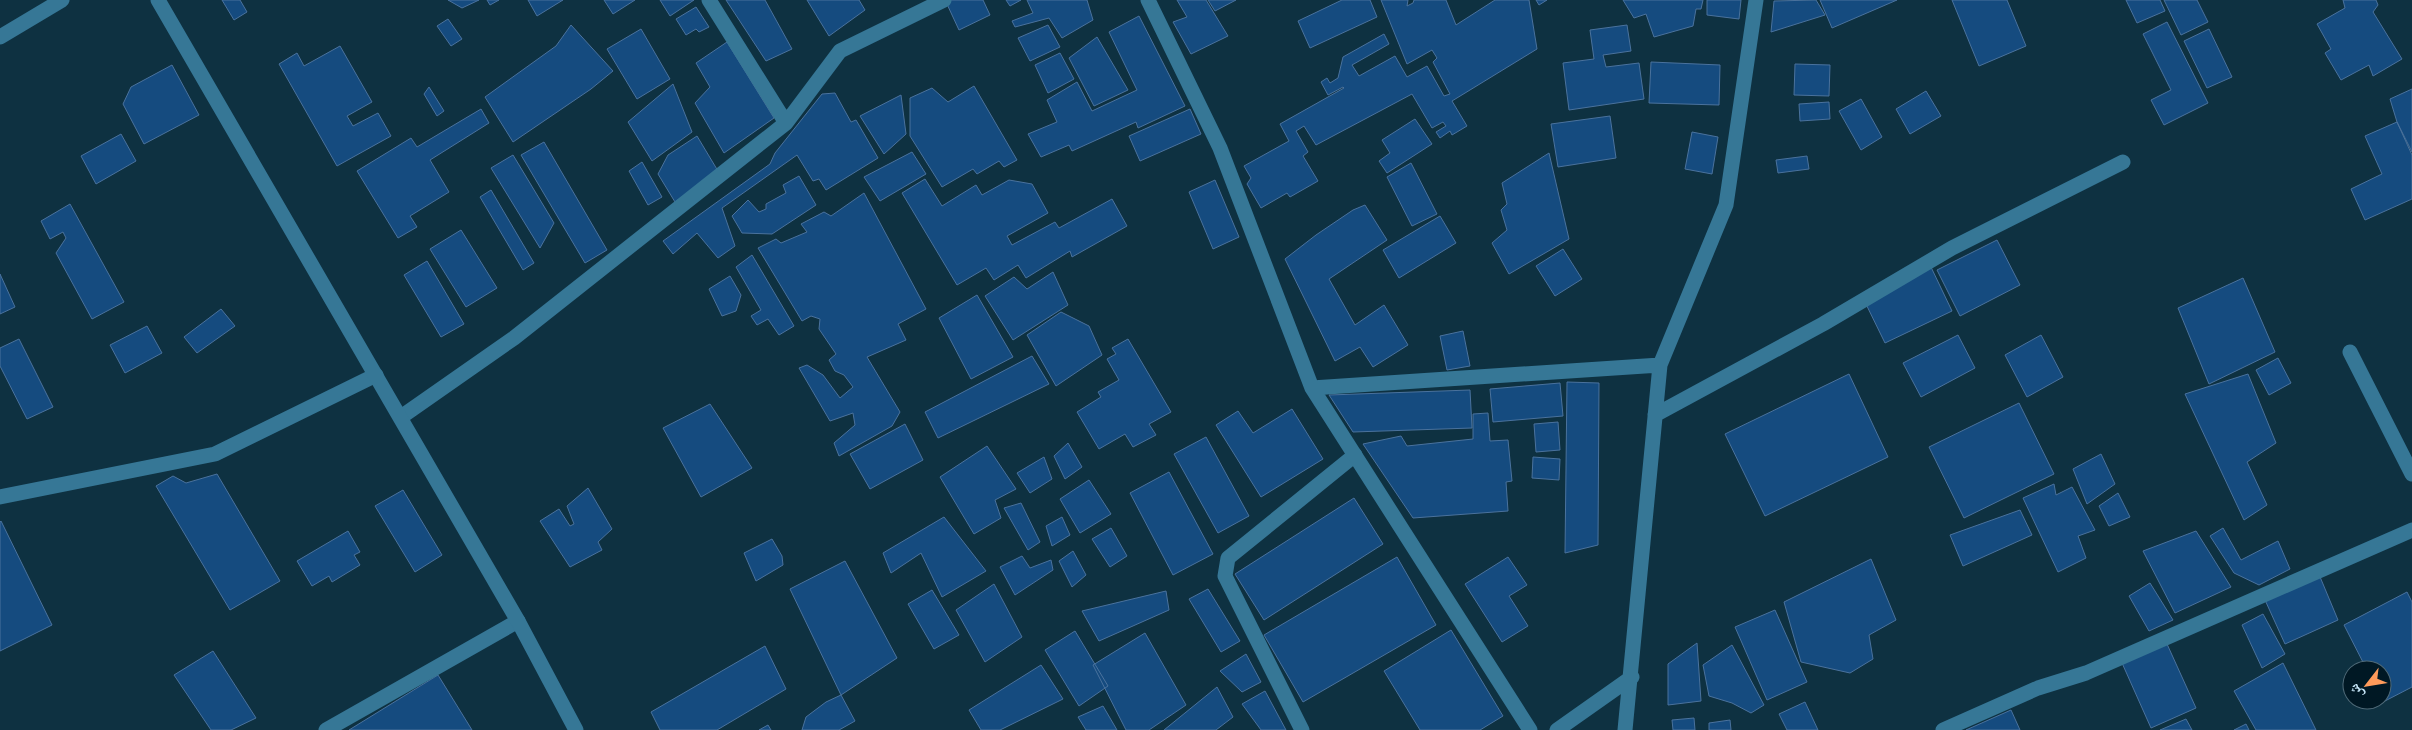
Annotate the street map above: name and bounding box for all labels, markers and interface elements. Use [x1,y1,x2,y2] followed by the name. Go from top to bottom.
[2342,660,2392,710] north arrow
[2345,681,2367,702] text: ش

